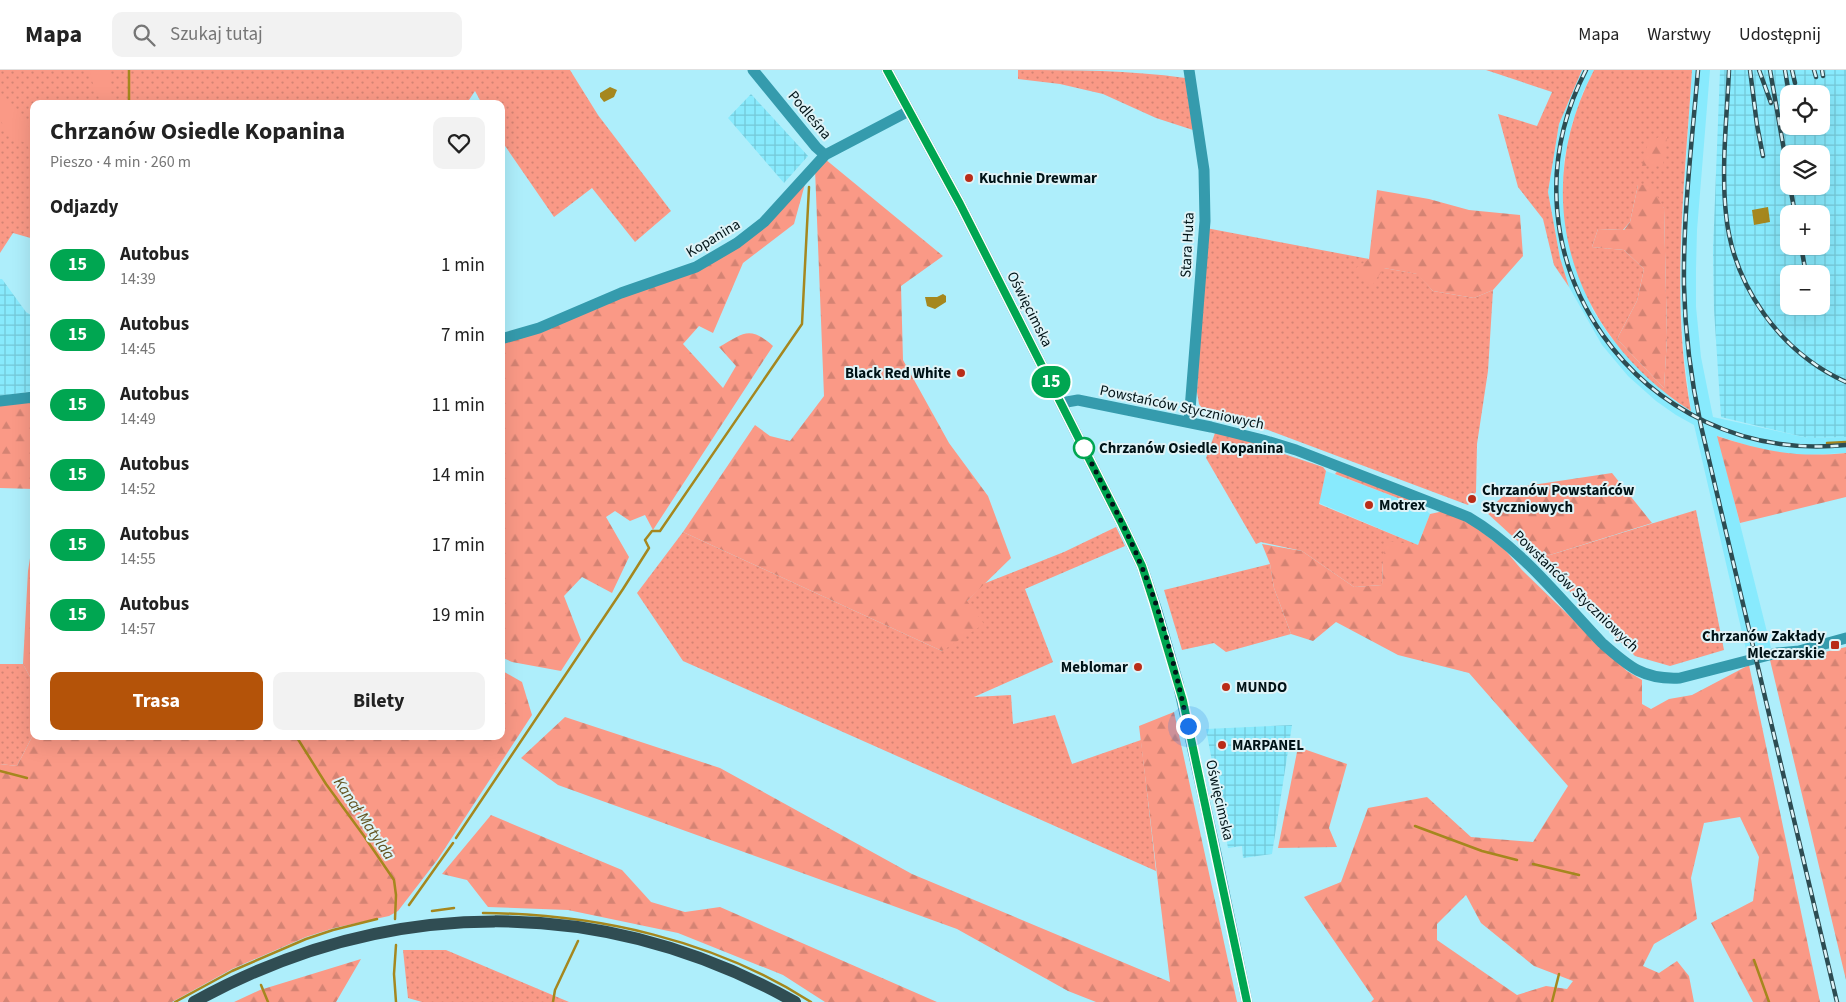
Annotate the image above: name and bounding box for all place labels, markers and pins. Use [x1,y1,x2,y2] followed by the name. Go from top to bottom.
[979,168,1097,189] place label: Kuchnie Drewmar
[963,172,975,184] marker: Kuchnie Drewmar
[845,363,951,384] place label: Black Red White
[955,367,967,379] marker: Black Red White
[1073,437,1095,459] marker: Chrzanów Osiedle Kopanina
[1099,438,1284,459] place label: Chrzanów Osiedle Kopanina
[1482,480,1635,518] place label: Chrzanów Powstańców Styczniowych
[1466,493,1478,505] marker: Chrzanów Powstańców Styczniowych
[1379,495,1425,516] place label: Motrex
[1363,499,1375,511] marker: Motrex
[1702,626,1825,664] place label: Chrzanów Zakłady Mleczarskie
[1829,639,1841,651] marker: Chrzanów Zakłady Mleczarskie
[1061,657,1128,678] place label: Meblomar
[1132,661,1144,673] marker: Meblomar
[1236,677,1287,698] place label: MUNDO
[1220,681,1232,693] marker: MUNDO
[1232,735,1304,756] place label: MARPANEL
[1216,739,1228,751] marker: MARPANEL

